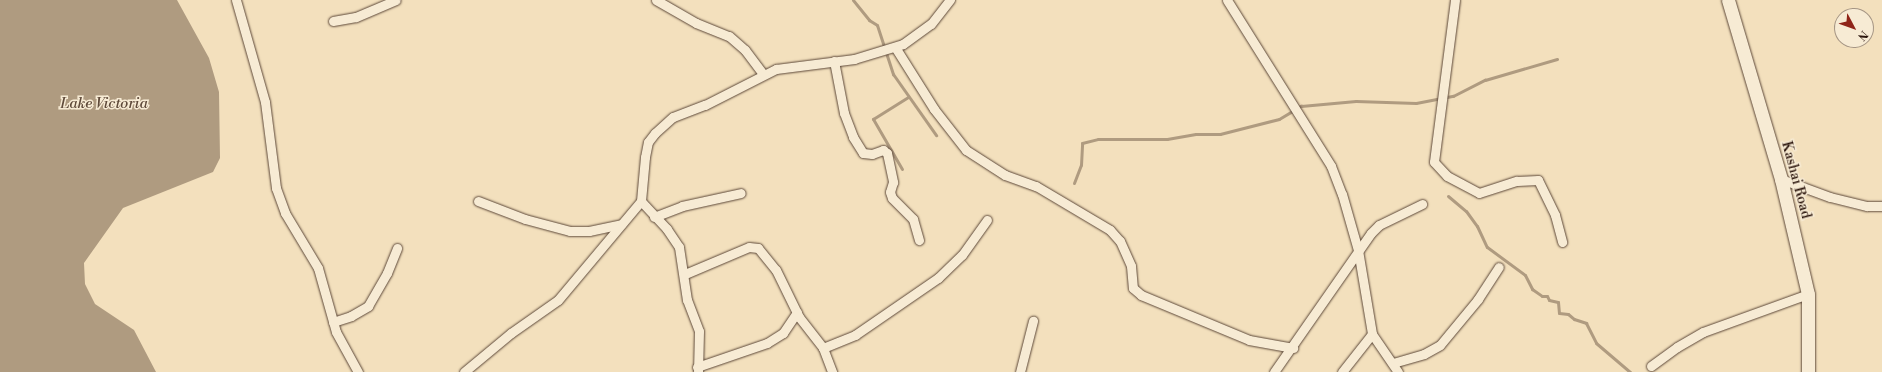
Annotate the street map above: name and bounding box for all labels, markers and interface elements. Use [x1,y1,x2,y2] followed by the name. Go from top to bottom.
[1834,8,1874,48] north arrow
[1854,27,1870,43] text: N
[60,95,148,113] water label: Lake Victoria
[1778,139,1814,221] street label: Kashai Road

